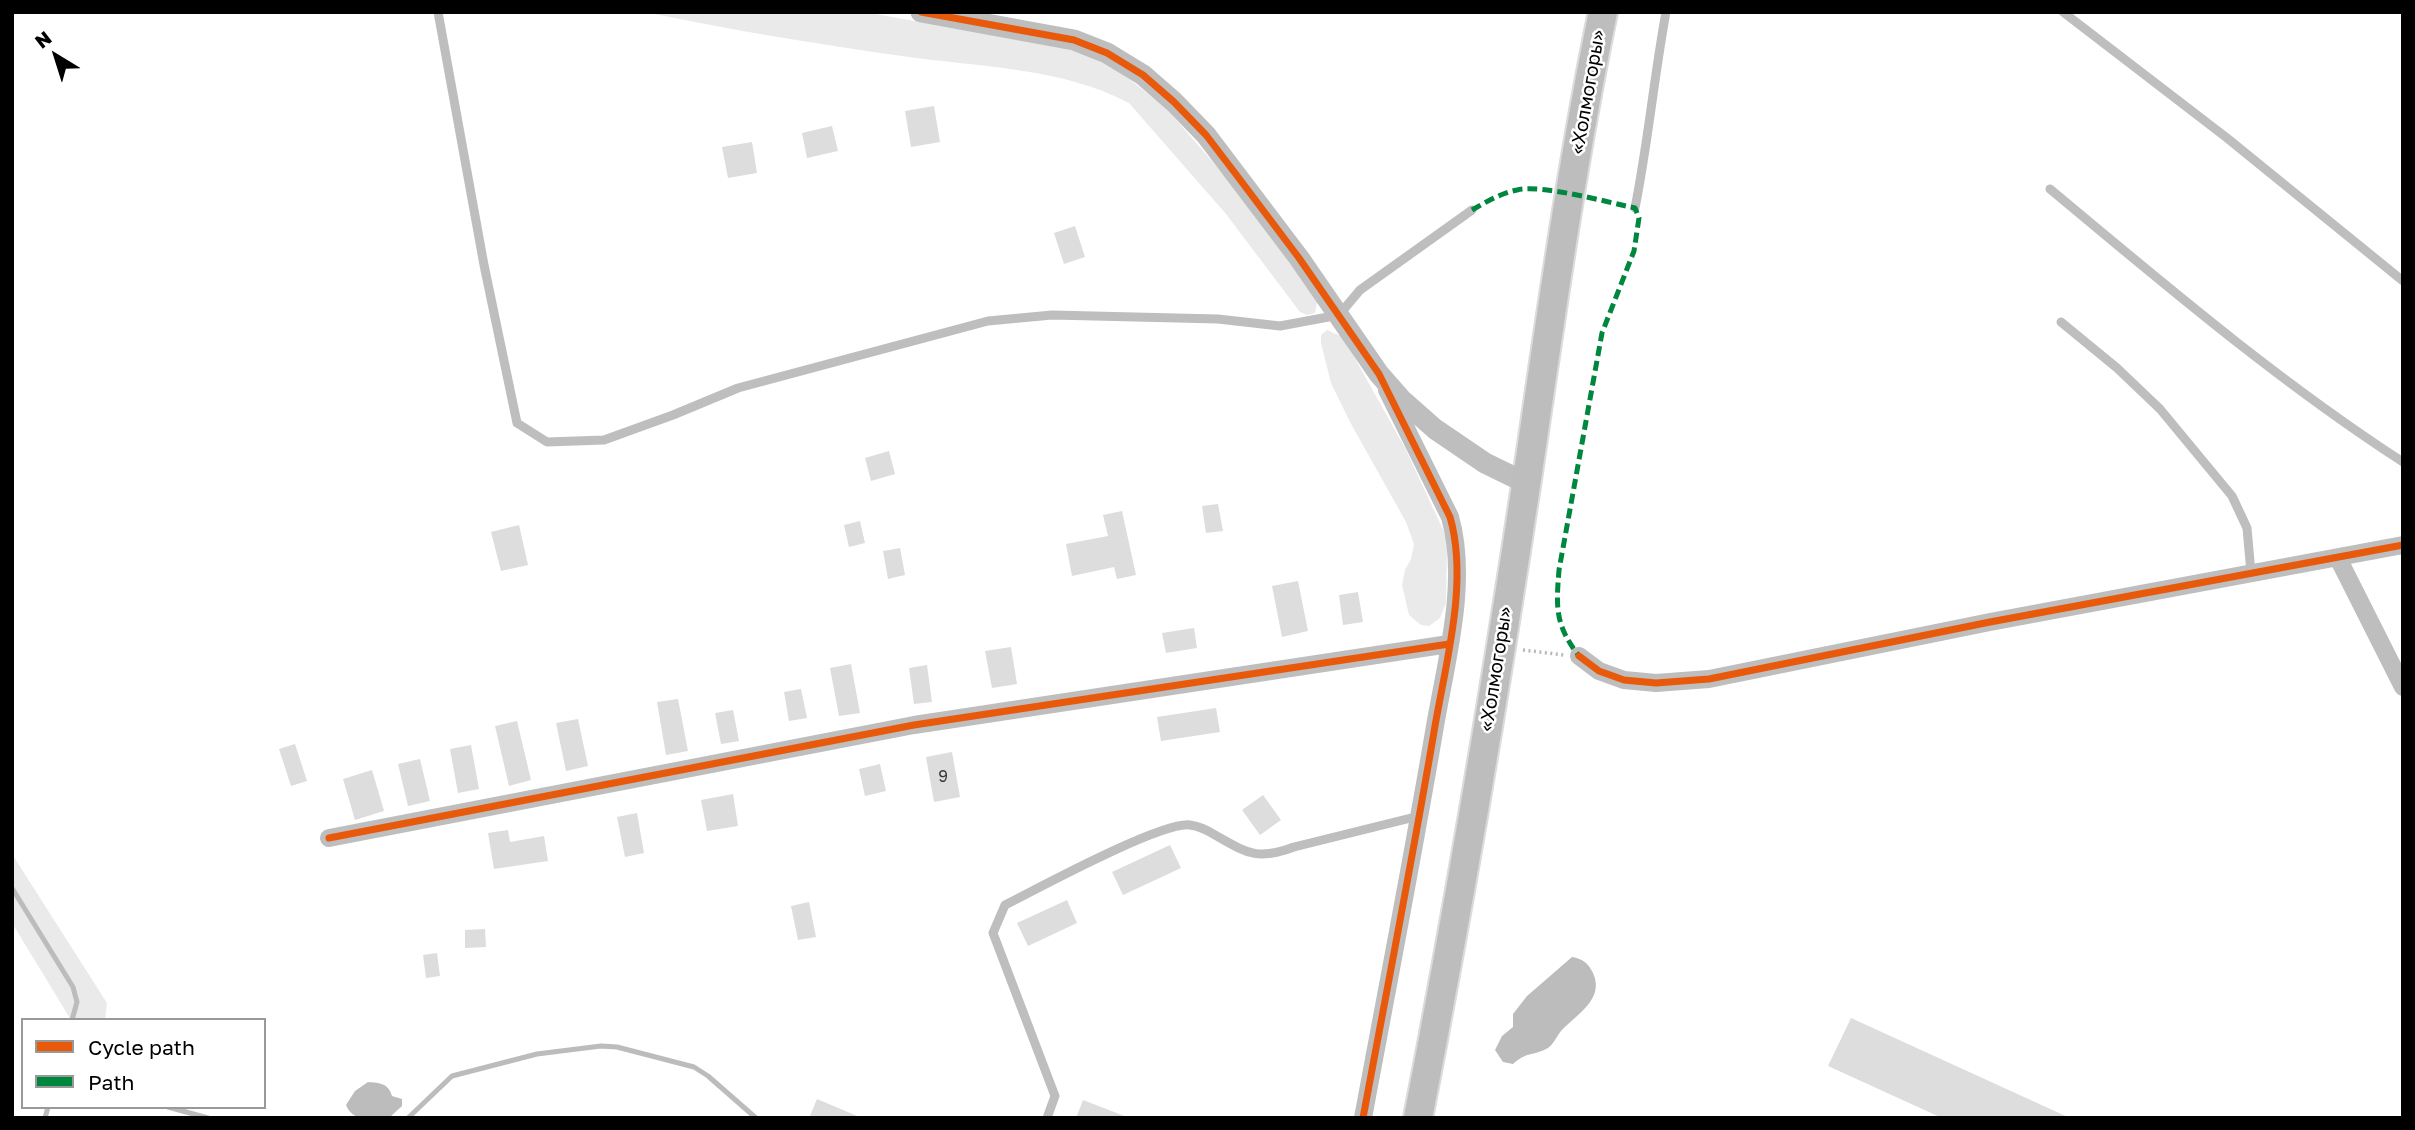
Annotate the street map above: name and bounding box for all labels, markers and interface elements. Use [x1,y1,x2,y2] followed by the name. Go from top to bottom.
[21,21,91,91] north arrow
[30,26,56,53] text: N
[1566,28,1610,156] street label: «Холмогоры»
[1475,605,1517,733] street label: «Холмогоры»
[938,767,948,787] house number: 9
[21,1018,266,1109] legend
[88,1034,195,1060] text: Cycle path
[88,1069,135,1095] text: Path

